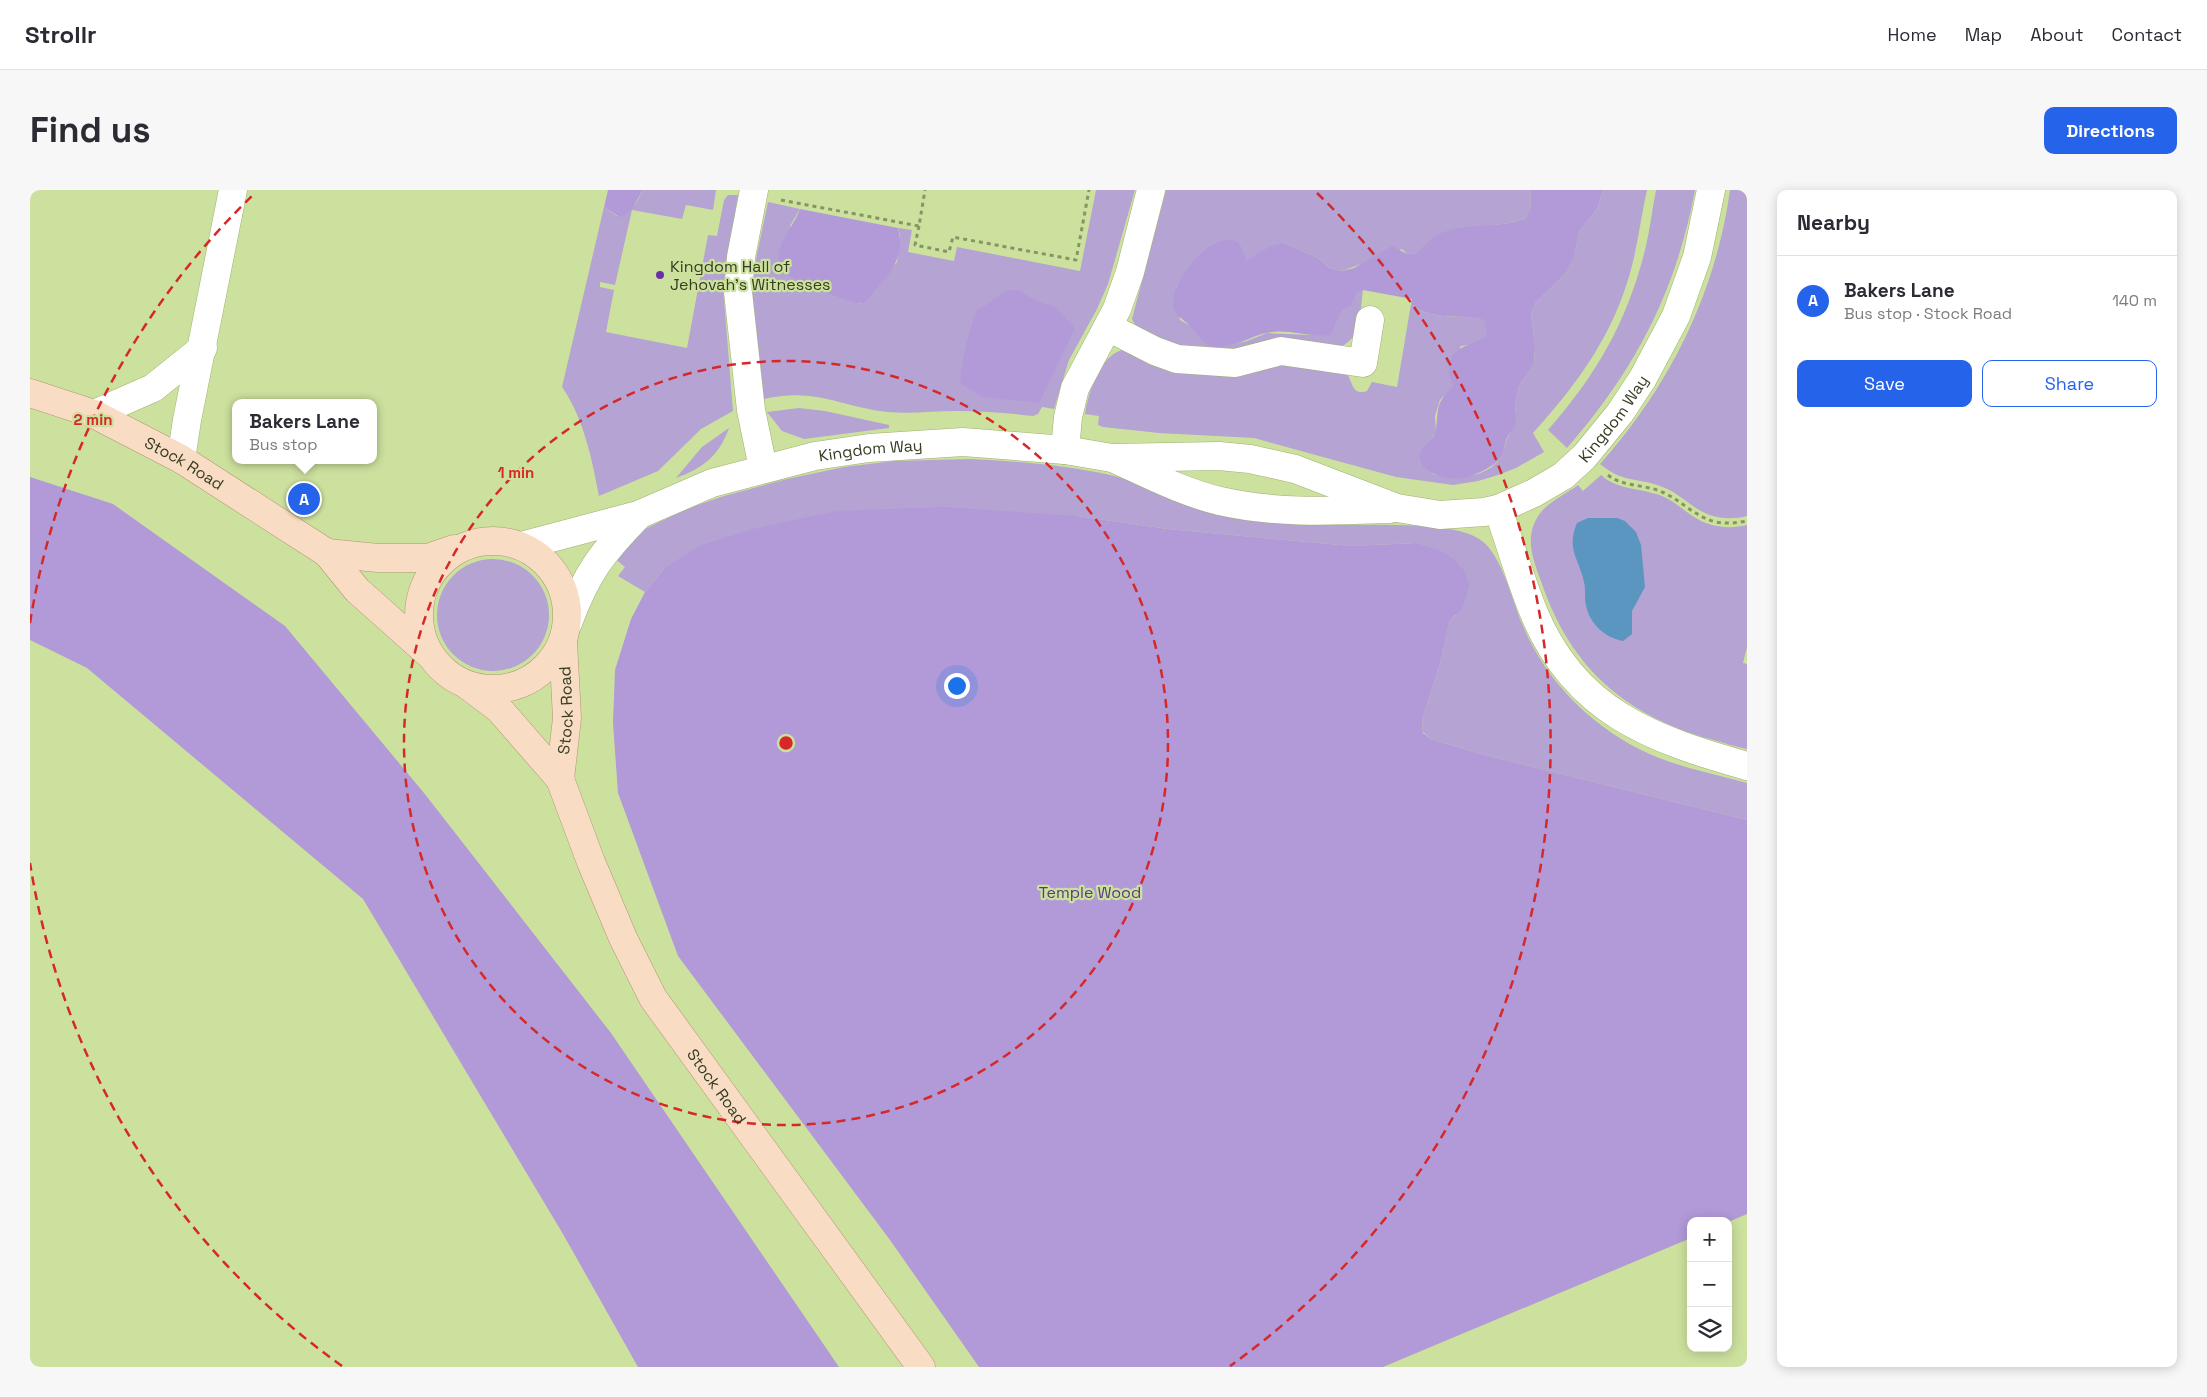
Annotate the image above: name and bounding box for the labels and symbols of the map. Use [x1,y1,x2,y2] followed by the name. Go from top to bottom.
[670,256,831,295] place label: Kingdom Hall of Jehovah's Witnesses
[654,269,666,281] marker: Kingdom Hall of Jehovah's Witnesses
[1574,371,1653,467] street label: Kingdom Way
[74,410,112,429] text: 2 min
[141,432,228,495] street label: Stock Road
[817,435,923,466] street label: Kingdom Way
[498,463,534,482] text: 1 min
[288,480,320,518] pin: A
[553,666,578,756] street label: Stock Road
[944,673,970,699] your location
[777,734,795,752] centre of rings
[1039,882,1141,903] park label: Temple Wood
[682,1045,751,1128] street label: Stock Road

